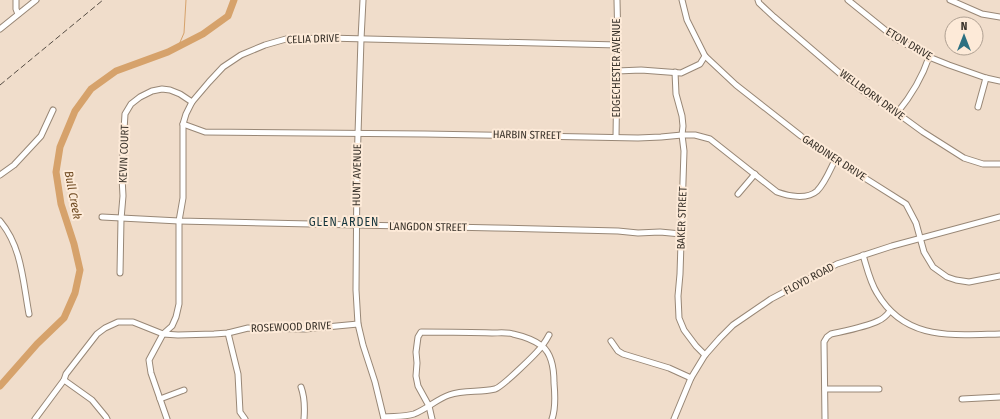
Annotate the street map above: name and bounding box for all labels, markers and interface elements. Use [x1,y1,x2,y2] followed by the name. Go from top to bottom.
[944,16,984,56] north arrow
[610,19,623,117] street label: EDGECHESTER AVENUE
[961,20,967,33] text: N
[883,25,935,63] street label: ETON DRIVE
[286,32,340,46] street label: CELIA DRIVE
[837,67,907,123] street label: WELLBORN DRIVE
[116,124,132,183] street label: KEVIN COURT
[493,128,562,142] street label: HARBIN STREET
[800,132,868,184] street label: GARDINER DRIVE
[350,144,364,206] street label: HUNT AVENUE
[61,170,85,220] water label: Bull Creek
[674,185,690,250] street label: BAKER STREET
[309,215,379,229] district label: GLEN ARDEN
[389,220,468,234] street label: LANGDON STREET
[782,260,836,298] street label: FLOYD ROAD
[251,319,331,335] street label: ROSEWOOD DRIVE

